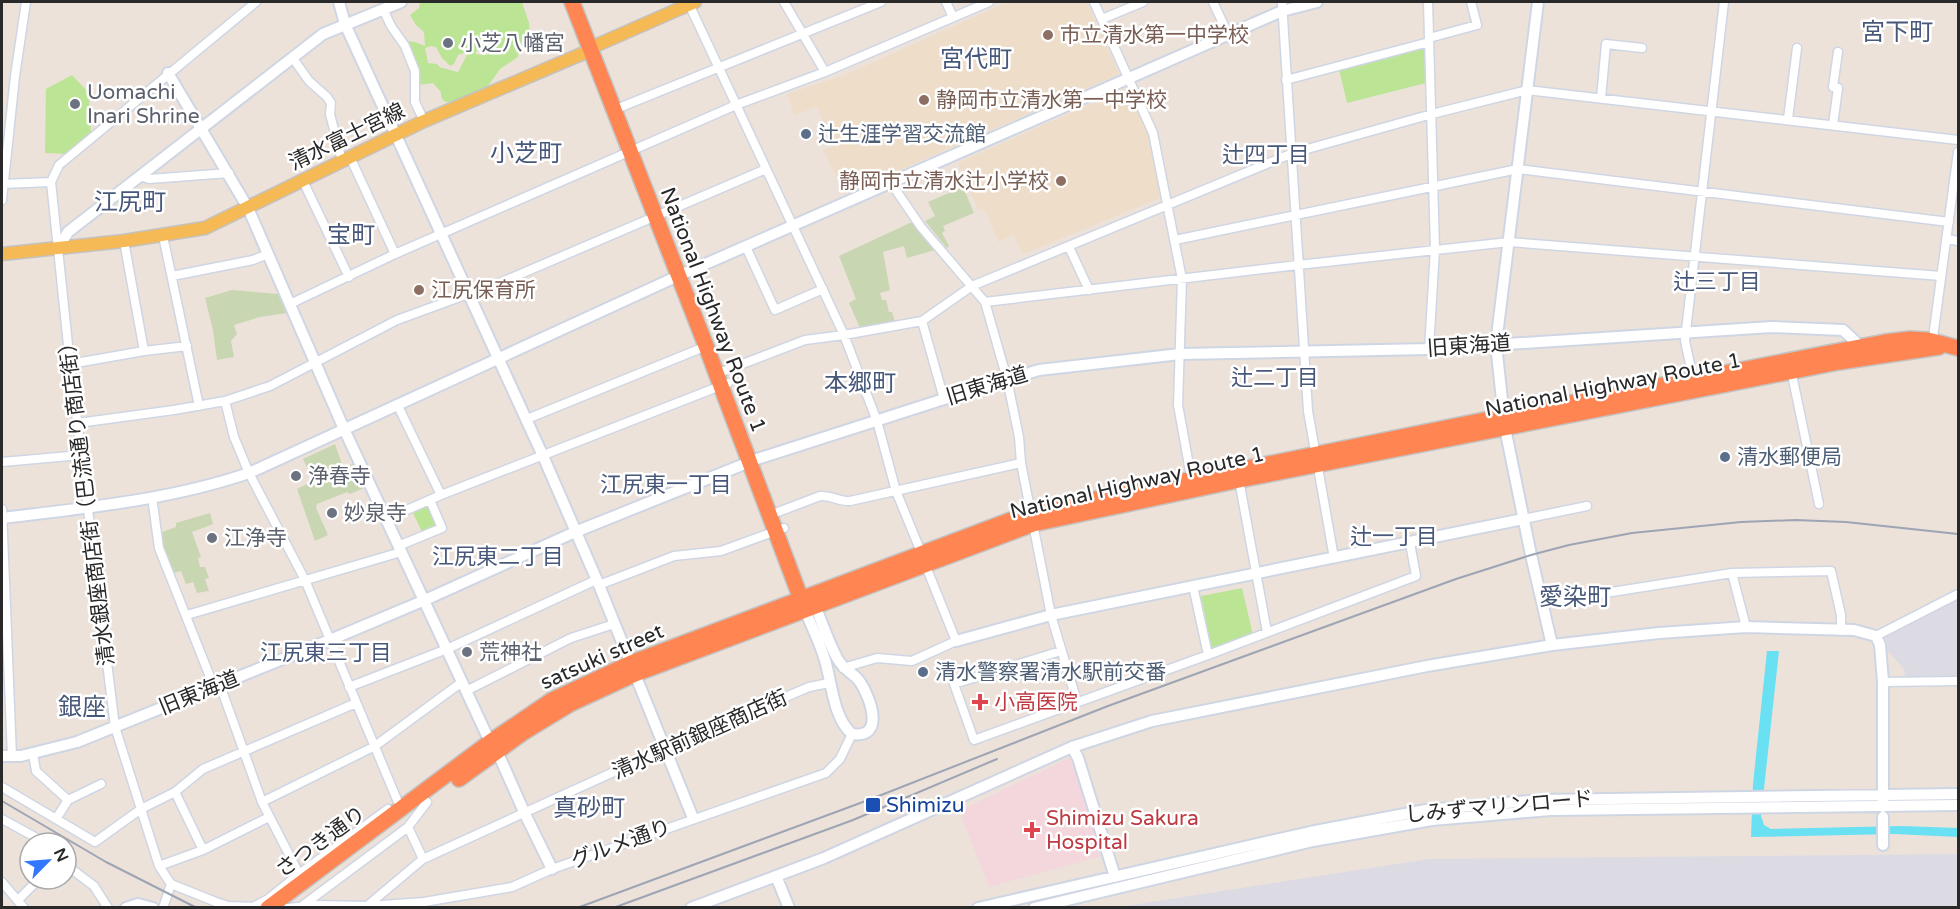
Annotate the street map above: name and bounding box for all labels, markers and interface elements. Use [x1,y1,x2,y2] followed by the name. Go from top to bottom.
[1861,18,1933,47] district label: 宮下町
[1060,23,1249,48] place label: 市立清水第一中学校
[1041,28,1055,42] marker: 市立清水第一中学校
[460,31,565,56] place label: 小芝八幡宮
[441,36,455,50] marker: 小芝八幡宮
[940,45,1012,74] district label: 宮代町
[87,80,200,129] place label: Uomachi Inari Shrine
[936,88,1167,113] place label: 静岡市立清水第一中学校
[917,93,931,107] marker: 静岡市立清水第一中学校
[68,97,82,111] marker: Uomachi Inari Shrine
[285,98,409,176] street label: 清水富士宮線
[818,122,986,147] place label: 辻生涯学習交流館
[799,127,813,141] marker: 辻生涯学習交流館
[490,139,562,168] district label: 小芝町
[1222,142,1310,168] district label: 辻四丁目
[839,169,1049,194] place label: 静岡市立清水辻小学校
[1054,174,1068,188] marker: 静岡市立清水辻小学校
[655,184,771,436] street label: National Highway Route 1
[94,188,166,217] district label: 江尻町
[327,221,375,250] district label: 宝町
[1673,269,1761,295] district label: 辻三丁目
[431,278,536,303] place label: 江尻保育所
[412,283,426,297] marker: 江尻保育所
[54,331,120,667] street label: 清水銀座商店街（巴流通り商店街）
[1426,331,1512,361] street label: 旧東海道
[1483,348,1743,422] street label: National Highway Route 1
[943,362,1031,410] street label: 旧東海道
[1231,365,1319,391] district label: 辻二丁目
[824,369,896,398] district label: 本郷町
[1007,442,1267,524] street label: National Highway Route 1
[1737,445,1842,470] place label: 清水郵便局
[1718,450,1732,464] marker: 清水郵便局
[308,464,371,489] place label: 浄春寺
[289,469,303,483] marker: 浄春寺
[600,472,732,498] district label: 江尻東一丁目
[344,501,407,526] place label: 妙泉寺
[325,506,339,520] marker: 妙泉寺
[1350,524,1438,550] district label: 辻一丁目
[224,526,287,551] place label: 江浄寺
[205,531,219,545] marker: 江浄寺
[432,544,564,570] district label: 江尻東二丁目
[1539,583,1611,612] district label: 愛染町
[537,619,667,695] street label: satsuki street
[260,640,392,666] district label: 江尻東三丁目
[479,640,542,665] place label: 荒神社
[460,645,474,659] marker: 荒神社
[935,660,1166,685] place label: 清水警察署清水駅前交番
[916,665,930,679] marker: 清水警察署清水駅前交番
[155,666,243,720] street label: 旧東海道
[609,685,791,785] street label: 清水駅前銀座商店街
[994,690,1078,715] place label: 小高医院
[58,693,106,722] district label: 銀座
[971,693,989,711] marker: 小高医院
[1404,786,1594,828] street label: しみずマリンロード
[886,793,965,818] place label: Shimizu
[553,794,625,823] district label: 真砂町
[864,796,882,814] marker: Shimizu
[271,801,371,883] street label: さつき通り
[1046,806,1199,855] place label: Shimizu Sakura Hospital
[567,814,675,874] street label: グルメ通り
[1023,821,1041,839] marker: Shimizu Sakura Hospital
[18,831,78,891] north arrow
[49,845,72,865] text: N

